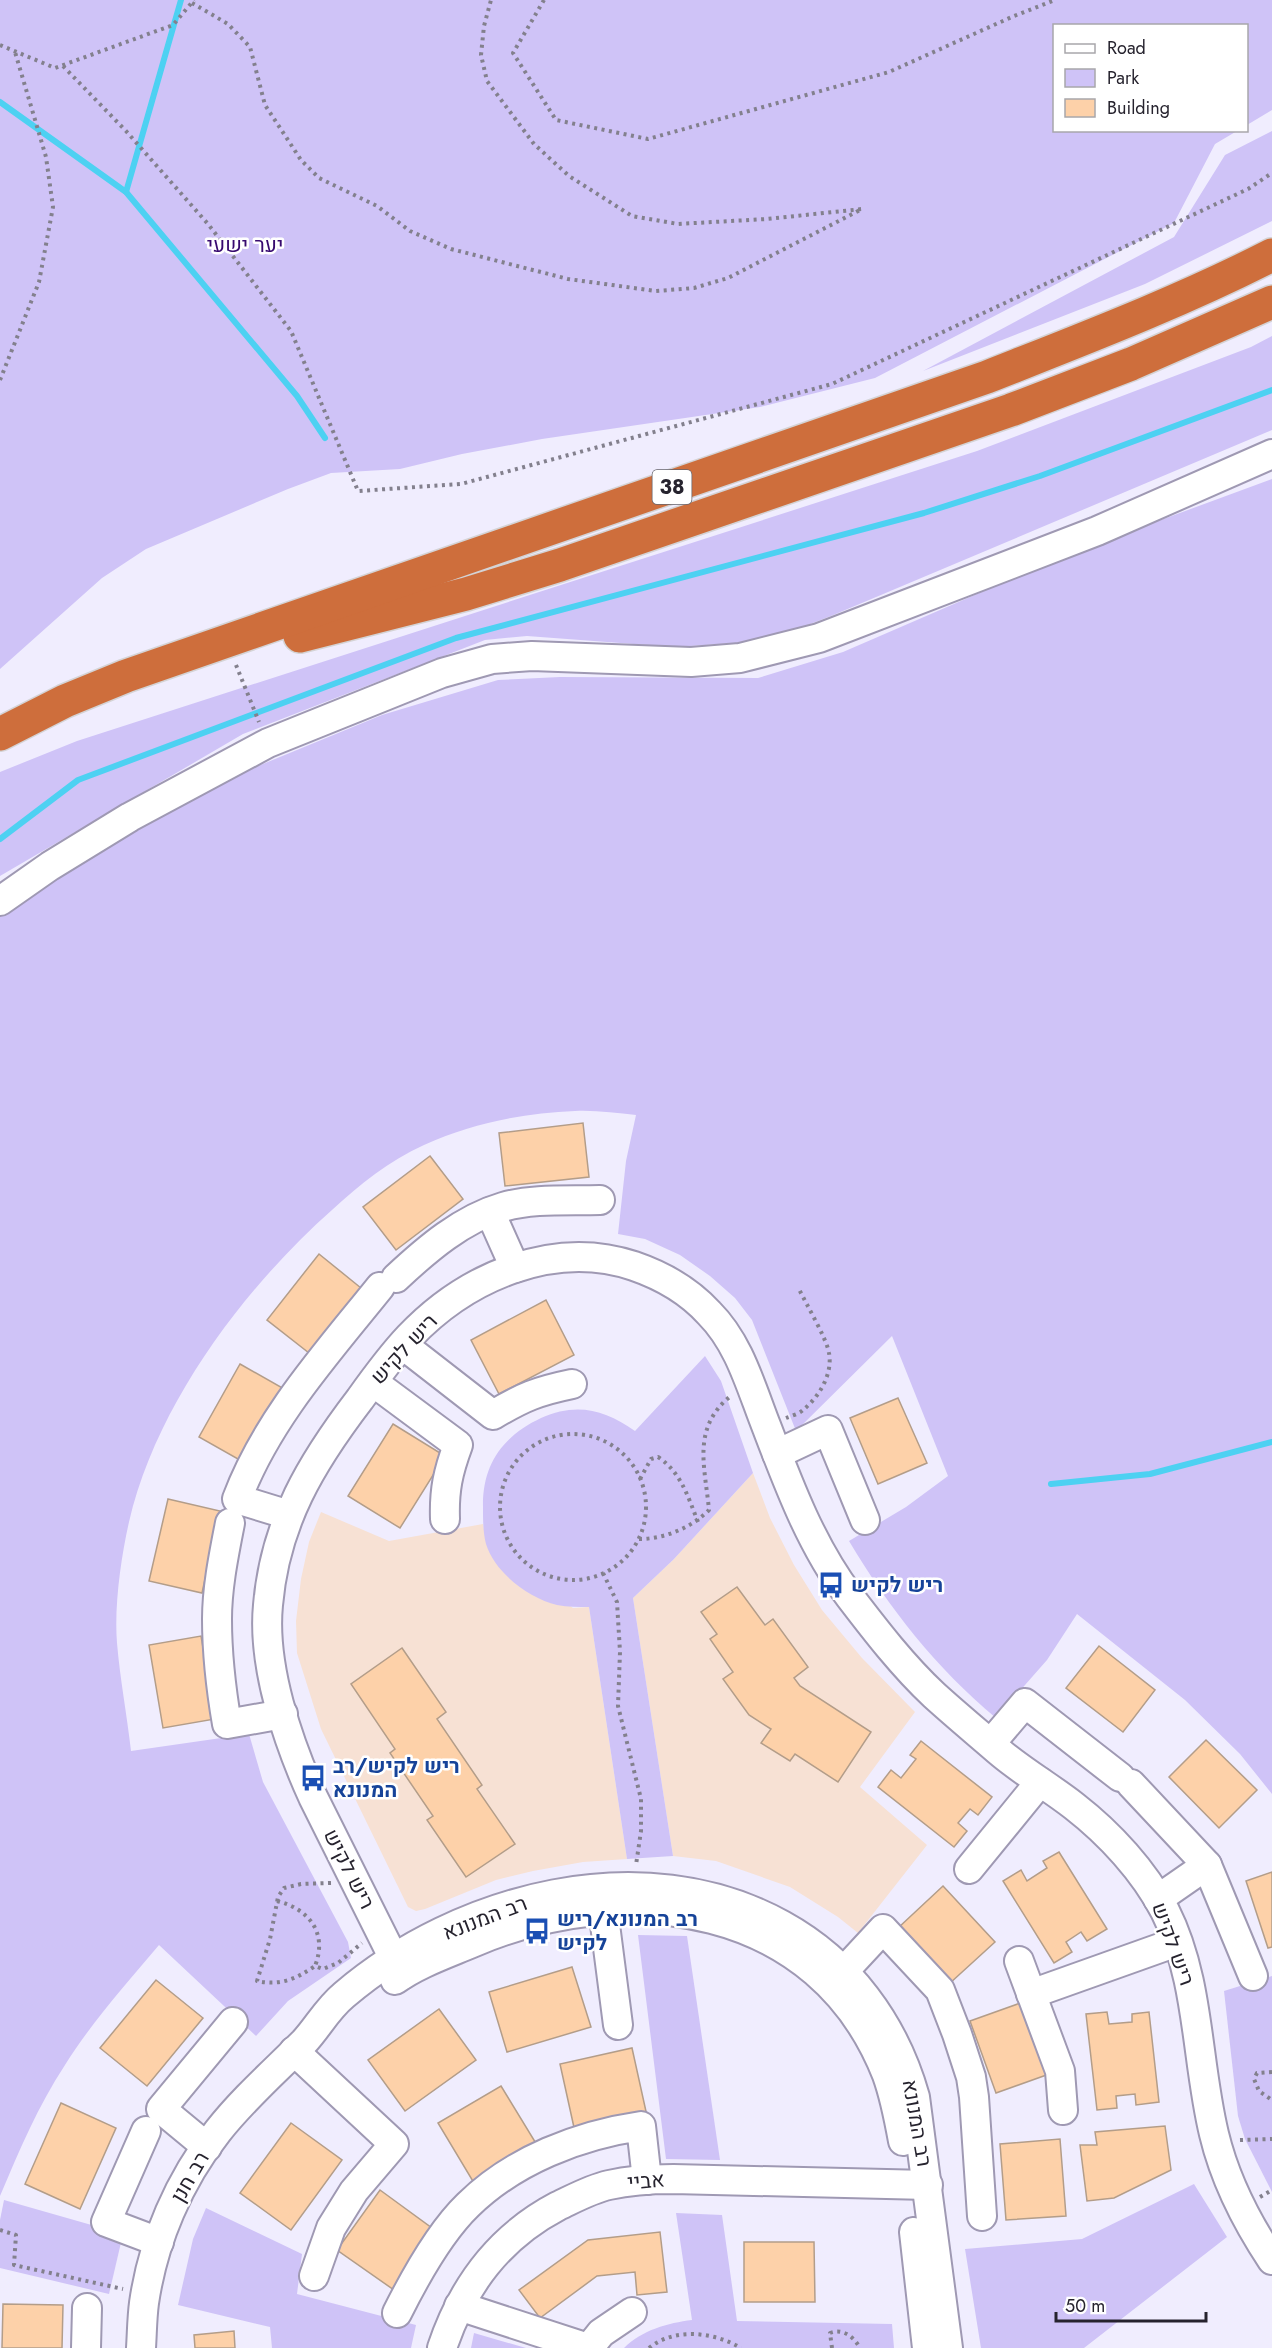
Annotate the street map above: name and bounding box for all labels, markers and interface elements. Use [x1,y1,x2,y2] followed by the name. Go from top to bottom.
[1053,24,1248,132] legend
[1107,35,1146,61] text: Road
[1107,65,1139,91] text: Park
[1107,95,1170,121] text: Building
[207,230,283,260] park label: יער ישעי
[652,470,692,504] road number: 38
[364,1307,444,1391] street label: ריש לקיש
[816,1570,846,1600] bus stop icon: ריש לקיש
[851,1570,943,1600] place label: ריש לקיש
[333,1751,460,1805] place label: ריש לקיש/רב המנונא
[298,1763,328,1793] bus stop icon: ריש לקיש/רב המנונא
[316,1824,382,1914] street label: ריש לקיש
[438,1888,532,1948] street label: רב המנונא
[1144,1898,1202,1990] street label: ריש לקיש
[557,1904,698,1958] place label: רב המנונא/ריש לקיש
[522,1916,552,1946] bus stop icon: רב המנונא/ריש לקיש
[895,2077,939,2169] street label: רב המנונא
[163,2146,217,2208] street label: רב חנן
[626,2164,666,2198] street label: אביי
[1056,2285,1206,2323] scale bar
[1065,2293,1105,2319] text: 50 m

